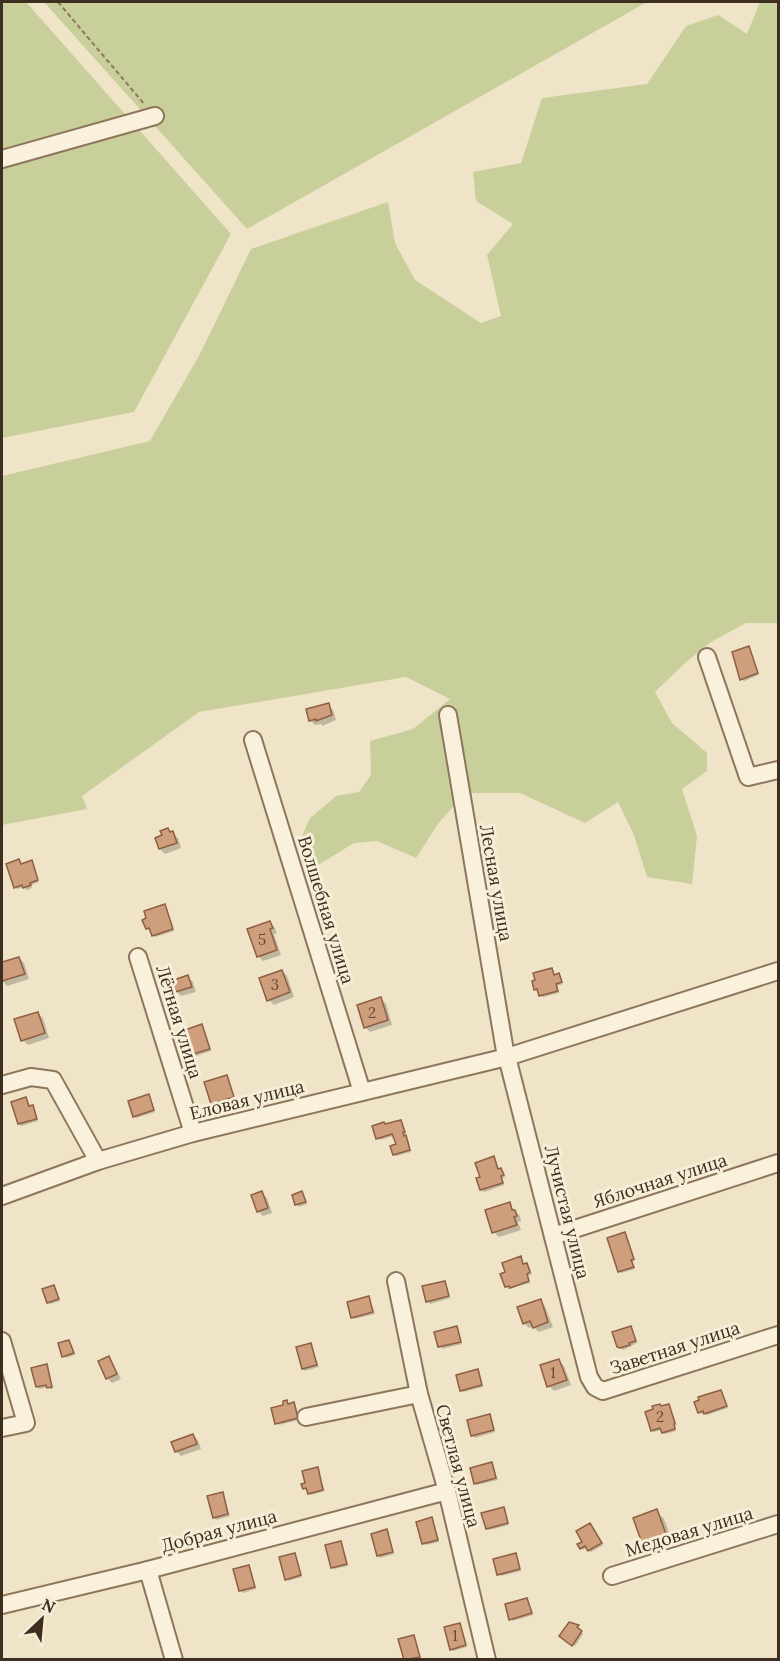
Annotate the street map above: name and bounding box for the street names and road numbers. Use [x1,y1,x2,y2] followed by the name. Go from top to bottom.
[475,823,518,943] street label: Лесная улица
[293,833,360,987] street label: Волшебная улица
[151,962,208,1081] street label: Лётная улица
[187,1074,307,1125] street label: Еловая улица
[540,1143,595,1281] street label: Лучистая улица
[590,1148,730,1213] street label: Яблочная улица
[607,1316,743,1379] street label: Заветная улица
[431,1402,486,1530] street label: Светлая улица
[622,1501,756,1562] street label: Медовая улица
[158,1504,279,1557] street label: Добрая улица

